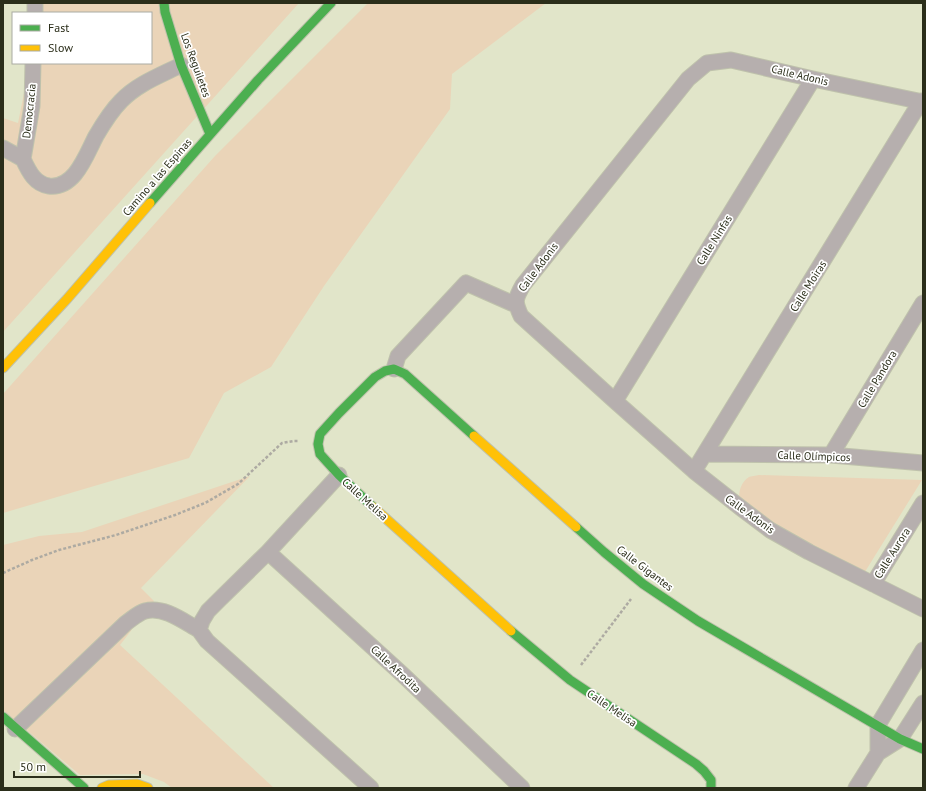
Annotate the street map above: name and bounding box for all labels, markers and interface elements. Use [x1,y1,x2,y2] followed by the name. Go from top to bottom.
[12,12,152,64] legend
[48,20,69,35] text: Fast
[178,31,214,99] street label: Los Reguiletes
[48,40,73,55] text: Slow
[770,62,830,88] street label: Calle Adonis
[19,83,39,139] street label: Democracia
[119,135,195,219] street label: Camino a las Espinas
[693,212,735,268] street label: Calle Ninfas
[515,239,561,294] street label: Calle Adonis
[787,257,829,314] street label: Calle Moiras
[854,348,900,410] street label: Calle Pandora
[777,448,851,464] street label: Calle Olímpicos
[339,475,391,523] street label: Calle Melisa
[722,491,778,537] street label: Calle Adonis
[871,525,913,581] street label: Calle Aurora
[614,542,676,594] street label: Calle Gigantes
[368,642,424,696] street label: Calle Afrodita
[584,686,640,730] street label: Calle Melisa
[14,753,140,779] scale bar
[20,759,46,774] text: 50 m

